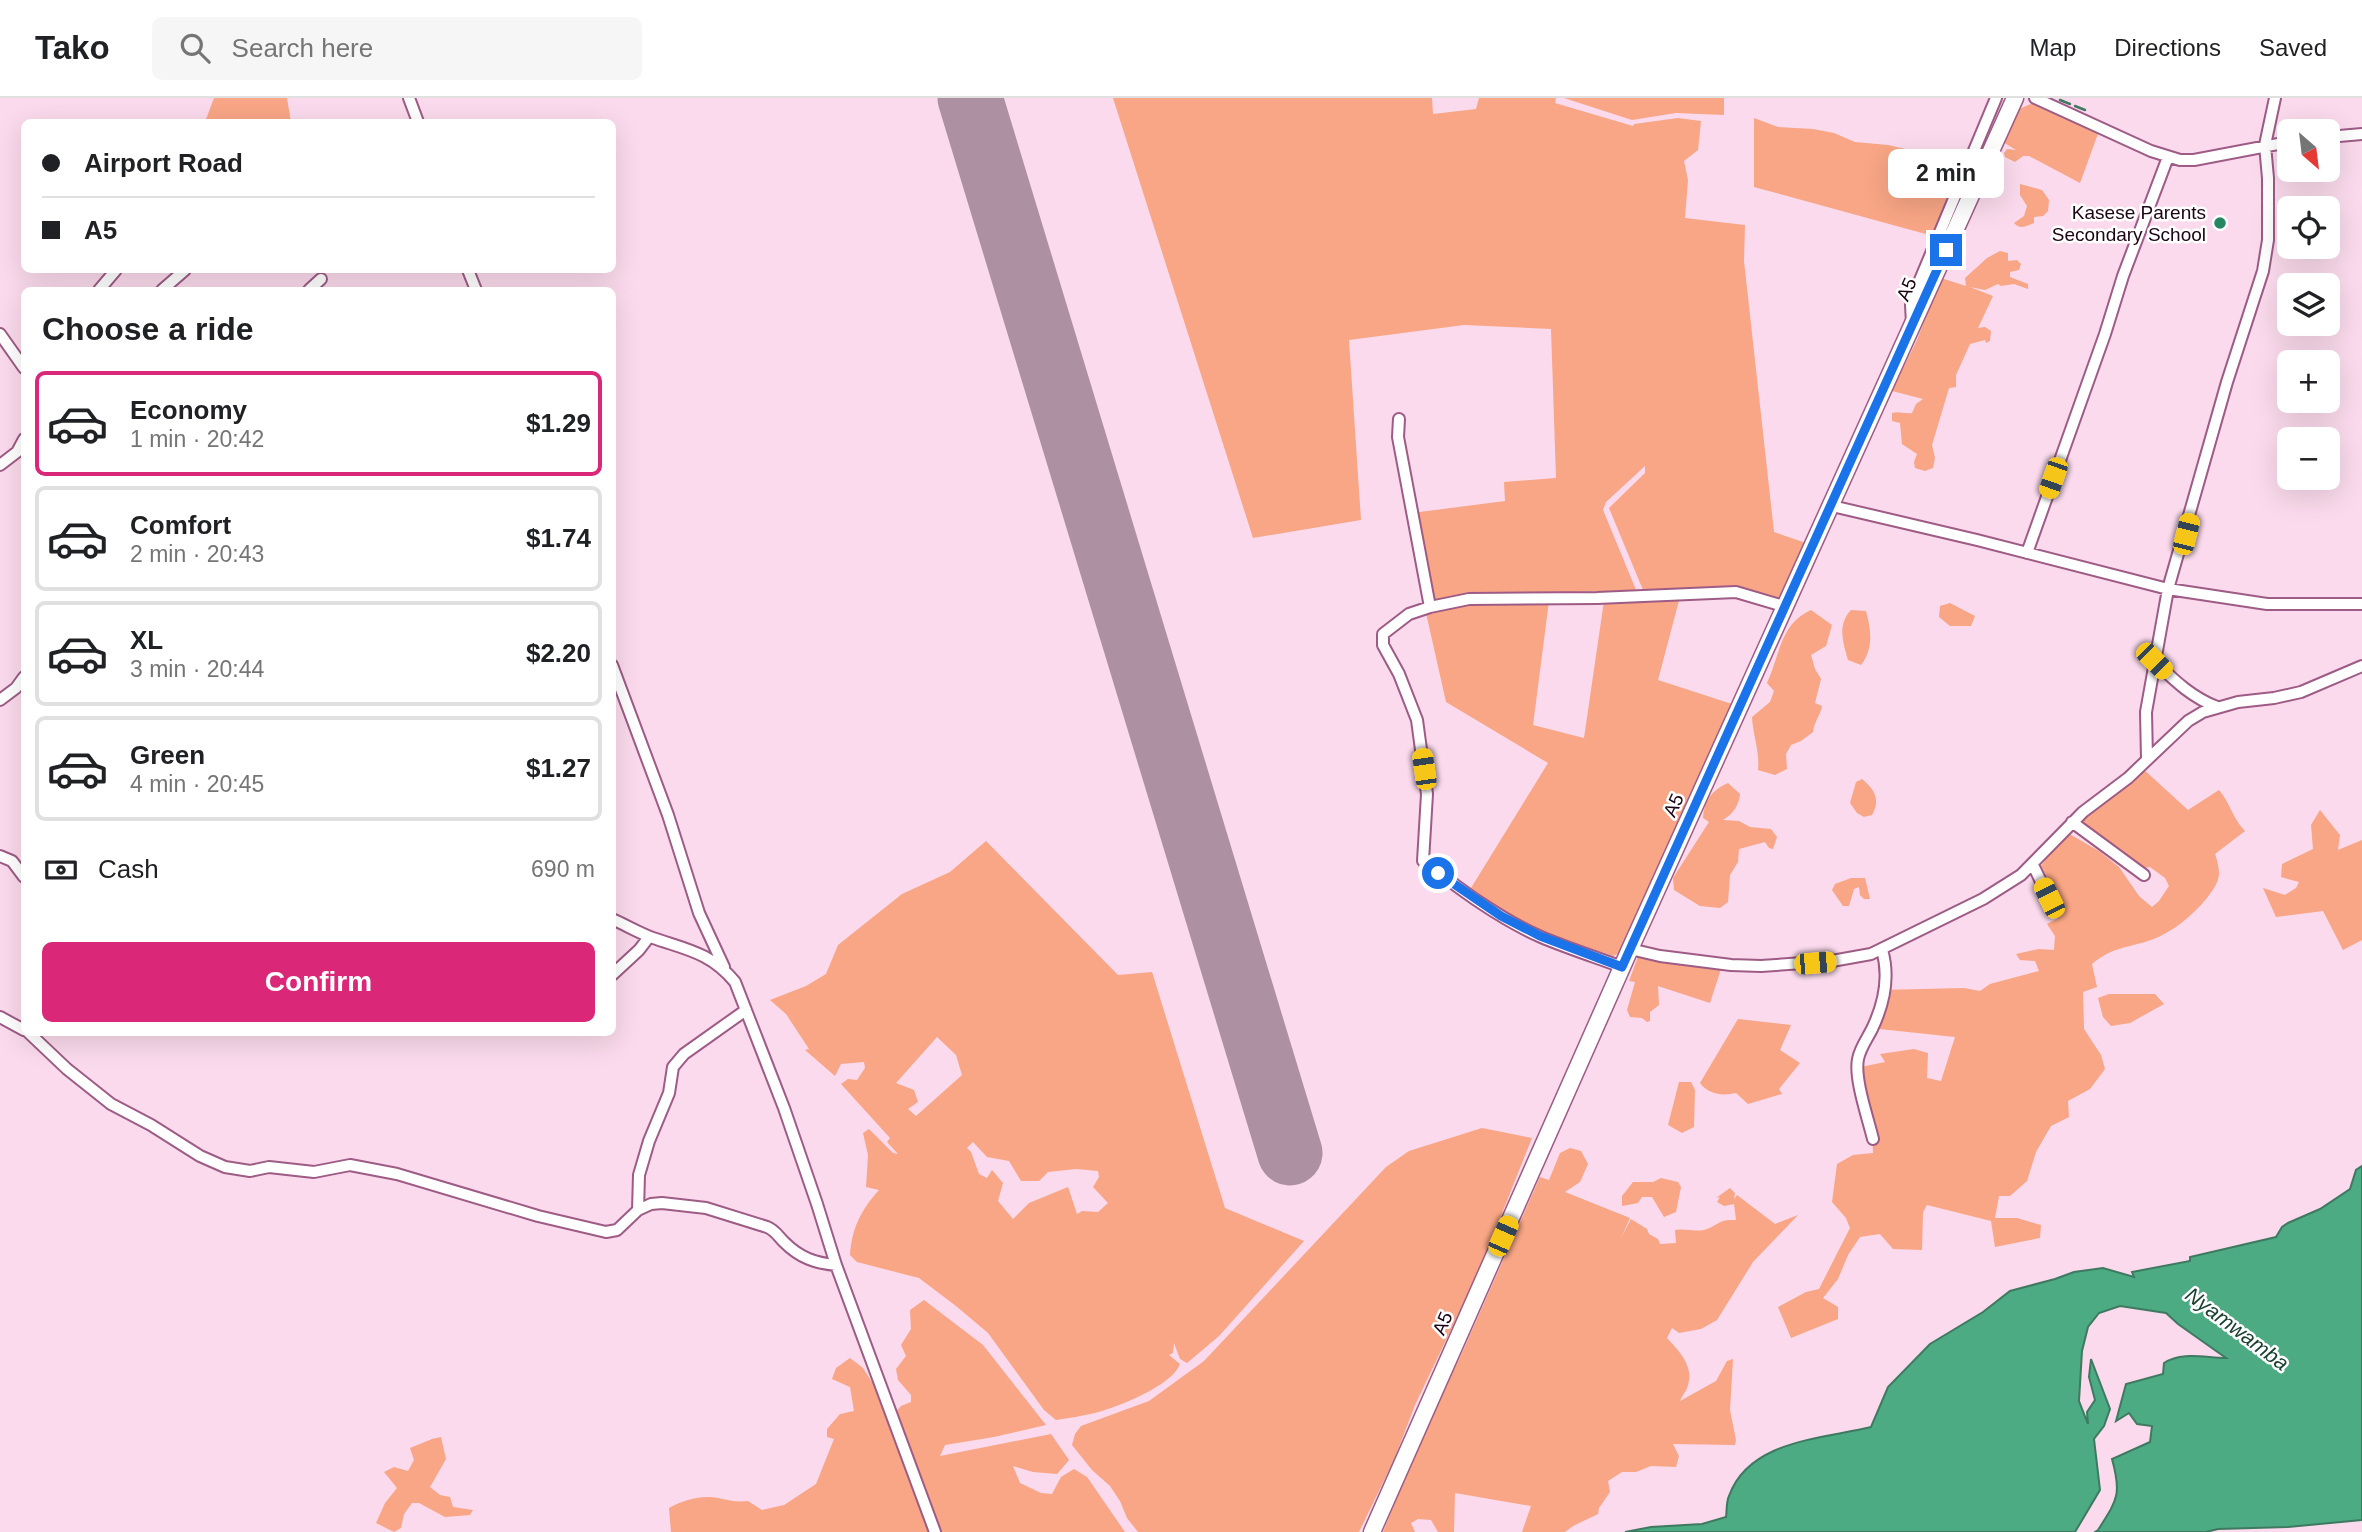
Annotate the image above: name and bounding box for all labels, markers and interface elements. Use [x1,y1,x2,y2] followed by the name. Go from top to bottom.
[152,17,642,80] search box
[35,29,110,66] text: Tako
[176,29,214,67] icon: search
[232,33,373,63] text: Search here
[2030,34,2076,61] text: Map
[2114,34,2221,61] text: Directions
[2259,34,2327,61] text: Saved
[2277,119,2340,182] north arrow
[2277,119,2340,490] map controls
[84,148,243,178] text: Airport Road
[1888,149,2004,198] callout: 2 min
[1916,160,1976,186] text: 2 min
[2277,196,2340,259] button: locate
[2052,202,2206,245] place label: Kasese Parents Secondary School
[84,215,117,245] text: A5
[2212,215,2228,231] marker: Kasese Parents Secondary School
[1930,234,1962,266] route end
[2277,273,2340,336] button: layers
[1892,274,1921,304] street label: A5
[42,311,254,347] text: Choose a ride
[2277,350,2340,413] button: +
[46,392,109,455] icon: car
[130,395,247,425] text: Economy
[526,408,591,438] text: $1.29
[130,426,264,452] text: 1 min · 20:42
[2277,427,2340,490] button: −
[2037,455,2070,501] car
[46,507,109,570] icon: car
[130,510,231,540] text: Comfort
[2171,511,2202,557] car
[526,523,591,553] text: $1.74
[130,541,264,567] text: 2 min · 20:43
[46,622,109,685] icon: car
[130,625,163,655] text: XL
[526,638,591,668] text: $2.20
[2132,639,2177,683] car
[130,656,264,682] text: 3 min · 20:44
[46,737,109,800] icon: car
[130,740,205,770] text: Green
[1411,747,1438,791] car
[526,753,591,783] text: $1.27
[130,771,264,797] text: 4 min · 20:45
[1659,790,1688,820] street label: A5
[42,851,80,889] icon: cash
[98,854,159,884] text: Cash
[531,856,595,882] text: 690 m
[1422,857,1454,889] route start
[2031,875,2068,921] car
[42,942,595,1022] button: Confirm
[1794,951,1837,975] car
[1485,1213,1522,1259] car
[2181,1283,2293,1375] water label: Nyamwamba
[1428,1308,1457,1338] street label: A5

